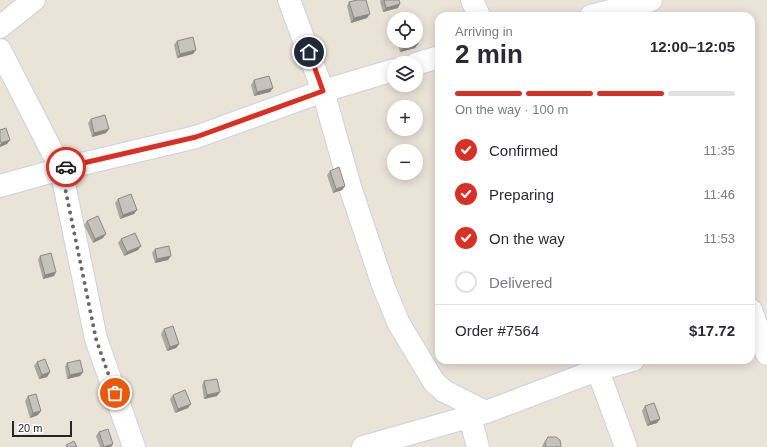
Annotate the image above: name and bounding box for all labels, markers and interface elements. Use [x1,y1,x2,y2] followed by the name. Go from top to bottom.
[387,12,423,180] map controls
[387,12,423,48] button: locate
[455,24,513,39] text: Arriving in
[292,35,326,69] pin
[650,38,735,55] text: 12:00–12:05
[455,39,523,69] text: 2 min
[298,41,320,63] icon: home
[387,56,423,92] button: layers
[387,100,423,136] button: +
[455,102,568,117] text: On the way · 100 m
[455,139,477,161] icon: check
[489,142,558,159] text: Confirmed
[703,143,735,158] text: 11:35
[387,144,423,180] button: −
[46,147,86,187] courier
[55,156,77,178] icon: car
[455,183,477,205] icon: check
[489,186,554,203] text: Preparing
[703,187,735,202] text: 11:46
[455,227,477,249] icon: check
[489,230,565,247] text: On the way
[703,231,735,246] text: 11:53
[489,274,552,291] text: Delivered
[455,322,539,339] text: Order #7564
[689,322,735,339] text: $17.72
[98,376,132,410] pin
[104,382,126,404] icon: bag
[12,419,72,438] scale bar
[18,422,42,434] text: 20 m

